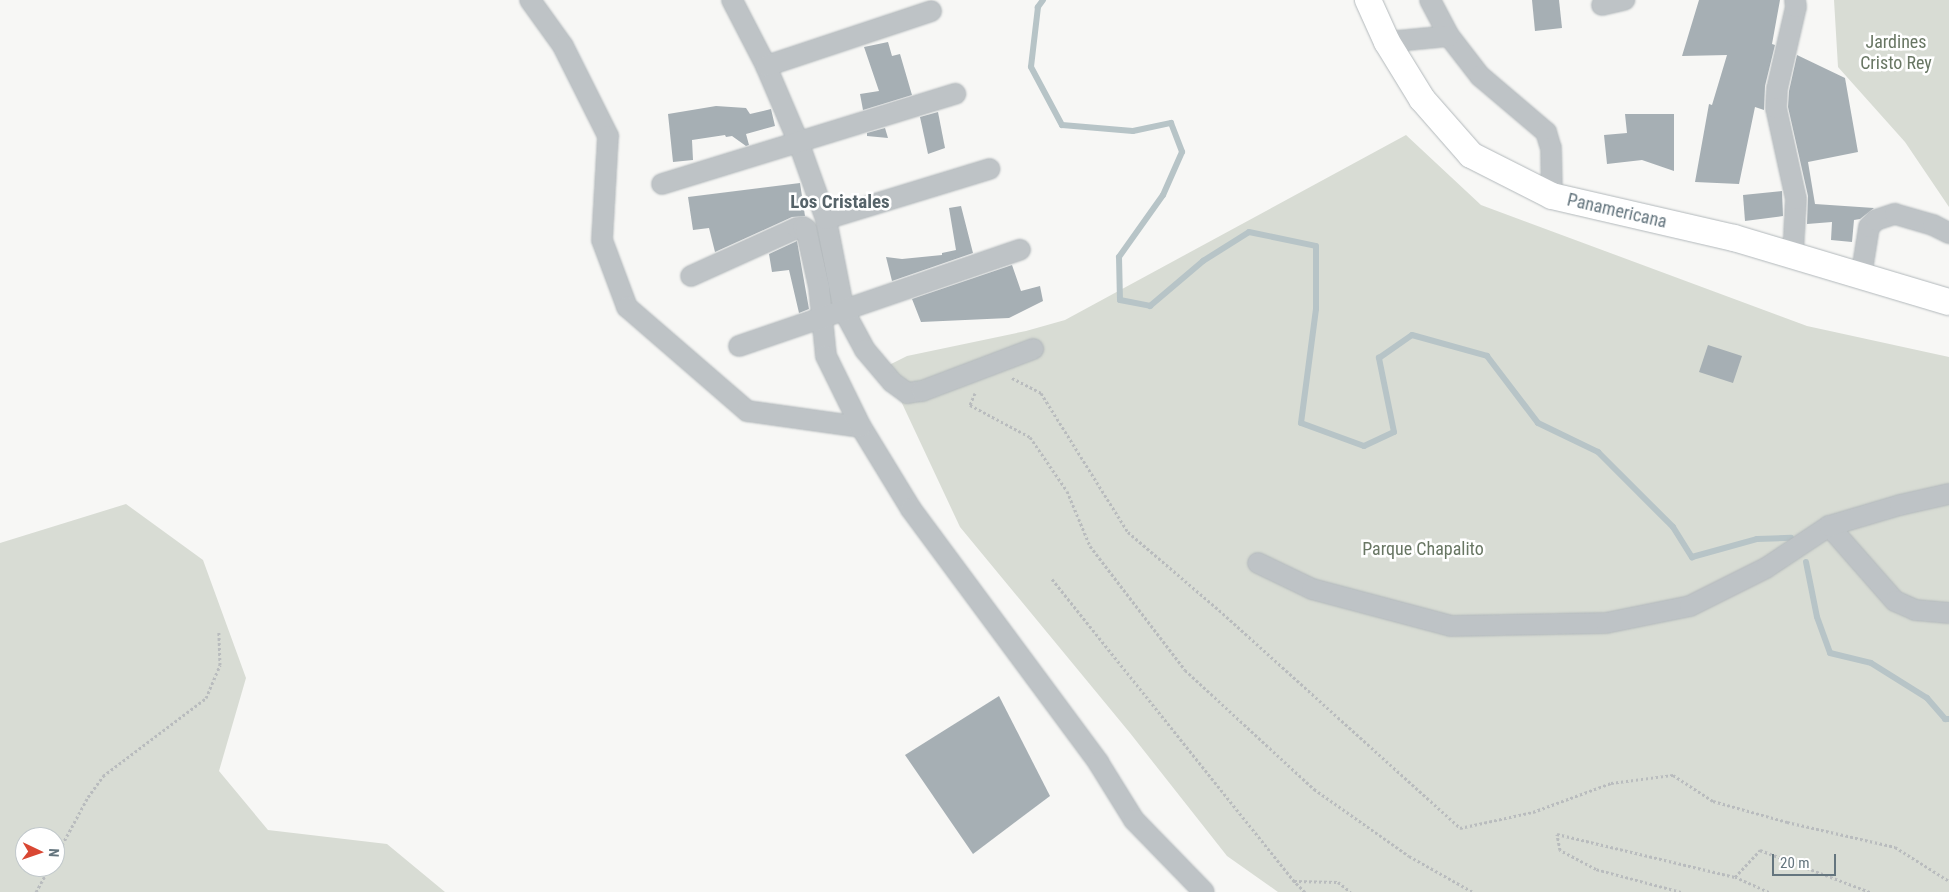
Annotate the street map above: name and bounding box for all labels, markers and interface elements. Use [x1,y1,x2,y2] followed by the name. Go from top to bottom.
[1860,32,1932,74] park label: Jardines Cristo Rey
[1565,189,1669,233] street label: Panamericana
[790,191,890,213] district label: Los Cristales
[1362,538,1484,560] park label: Parque Chapalito
[15,827,65,877] north arrow
[1774,844,1838,876] scale bar
[46,848,62,857] text: N
[1780,854,1810,872] text: 20 m

